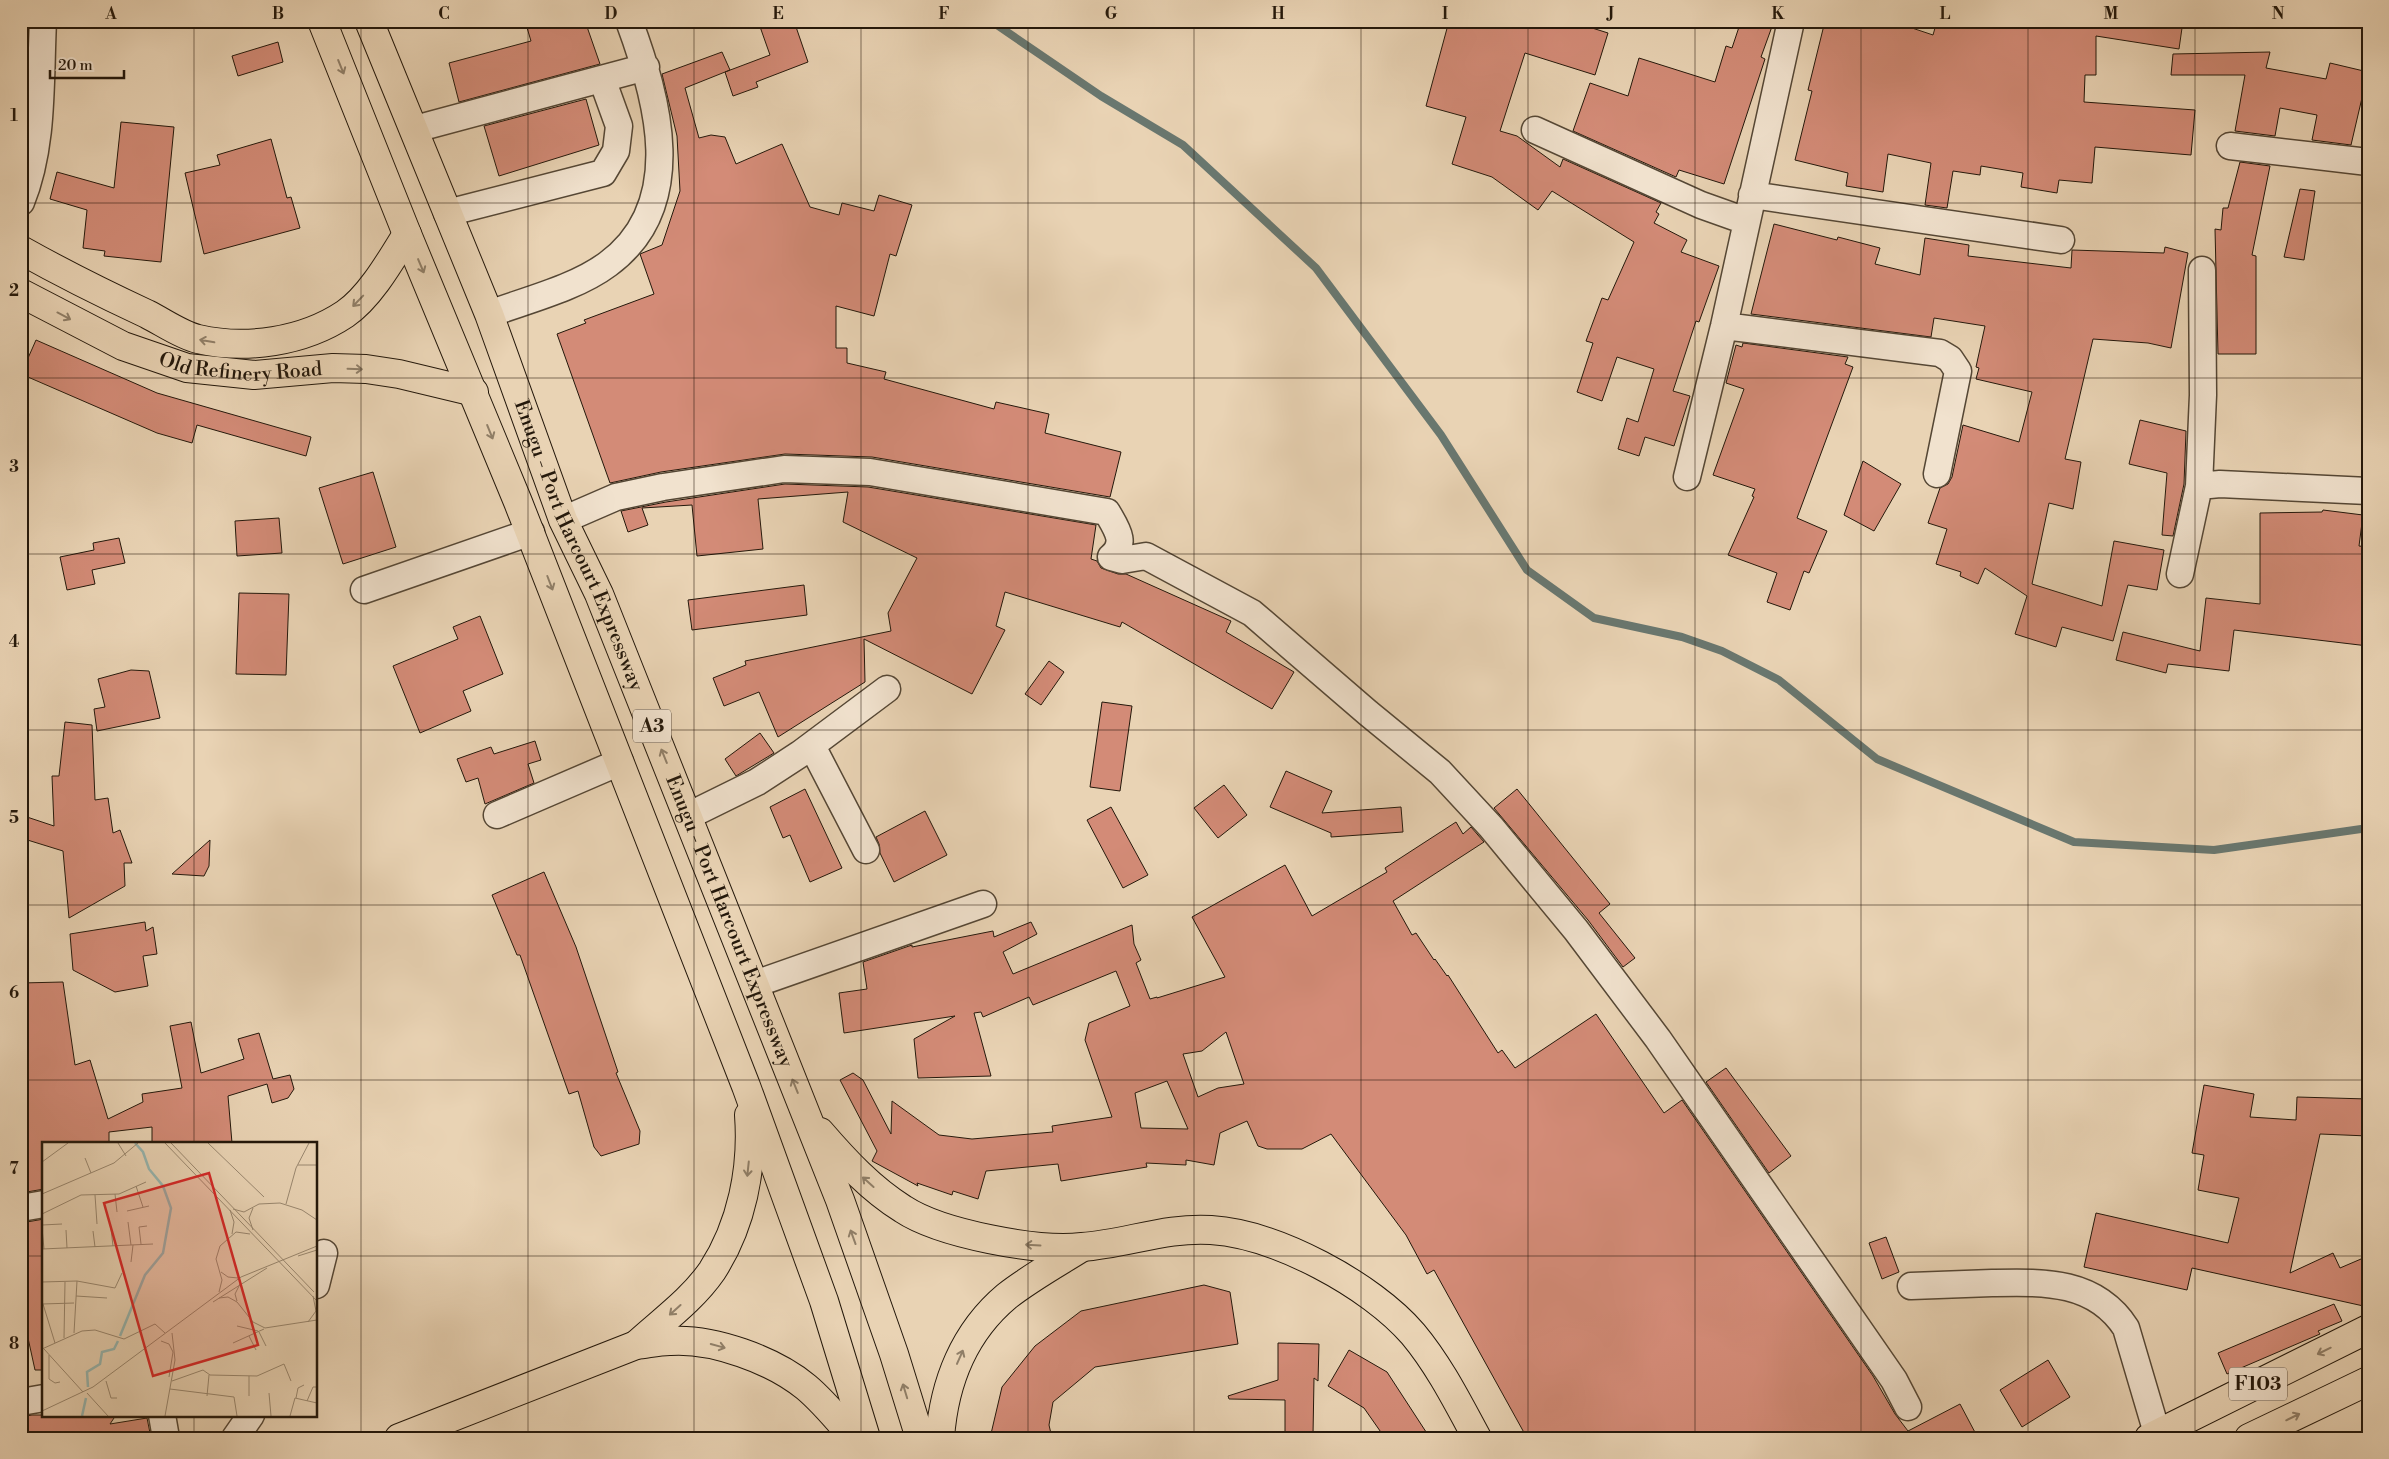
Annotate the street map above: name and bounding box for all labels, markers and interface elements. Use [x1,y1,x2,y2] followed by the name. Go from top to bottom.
[104,4,117,24] text: A
[272,4,284,24] text: B
[438,4,450,24] text: C
[605,4,618,24] text: D
[772,4,784,24] text: E
[938,4,950,24] text: F
[1105,4,1118,24] text: G
[1271,4,1285,24] text: H
[1442,4,1448,24] text: I
[1606,4,1614,24] text: J
[1772,4,1786,24] text: K
[1940,4,1951,24] text: L
[2104,4,2119,24] text: M
[2272,4,2285,24] text: N
[50,48,124,80] scale bar
[58,56,93,75] text: 20 m
[337,59,346,74] one-way arrow
[10,106,18,126] text: 1
[417,258,426,273] one-way arrow
[9,281,19,301] text: 2
[352,295,364,307] one-way arrow
[56,312,71,321] one-way arrow
[199,335,215,345] one-way arrow
[155,347,324,388] street label: Old Refinery Road
[347,364,363,374] one-way arrow
[508,396,649,695] street label: Enugu - Port Harcourt Expressway
[486,424,495,439] one-way arrow
[9,457,19,477] text: 3
[546,575,555,590] one-way arrow
[9,632,20,652] text: 4
[633,709,671,742] road number: A3
[659,749,668,764] one-way arrow
[660,771,799,1071] street label: Enugu - Port Harcourt Expressway
[9,808,19,828] text: 5
[9,983,19,1003] text: 6
[790,1078,799,1094] one-way arrow
[42,1142,318,1416] inset map
[9,1159,19,1179] text: 7
[743,1161,753,1177] one-way arrow
[861,1176,874,1188] one-way arrow
[848,1230,857,1246] one-way arrow
[1025,1240,1041,1249] one-way arrow
[669,1304,682,1316] one-way arrow
[9,1334,19,1354] text: 8
[710,1342,726,1351] one-way arrow
[2317,1347,2332,1356] one-way arrow
[955,1350,965,1365] one-way arrow
[2229,1368,2287,1400] road number: F103
[900,1384,910,1400] one-way arrow
[2285,1411,2300,1421] one-way arrow

